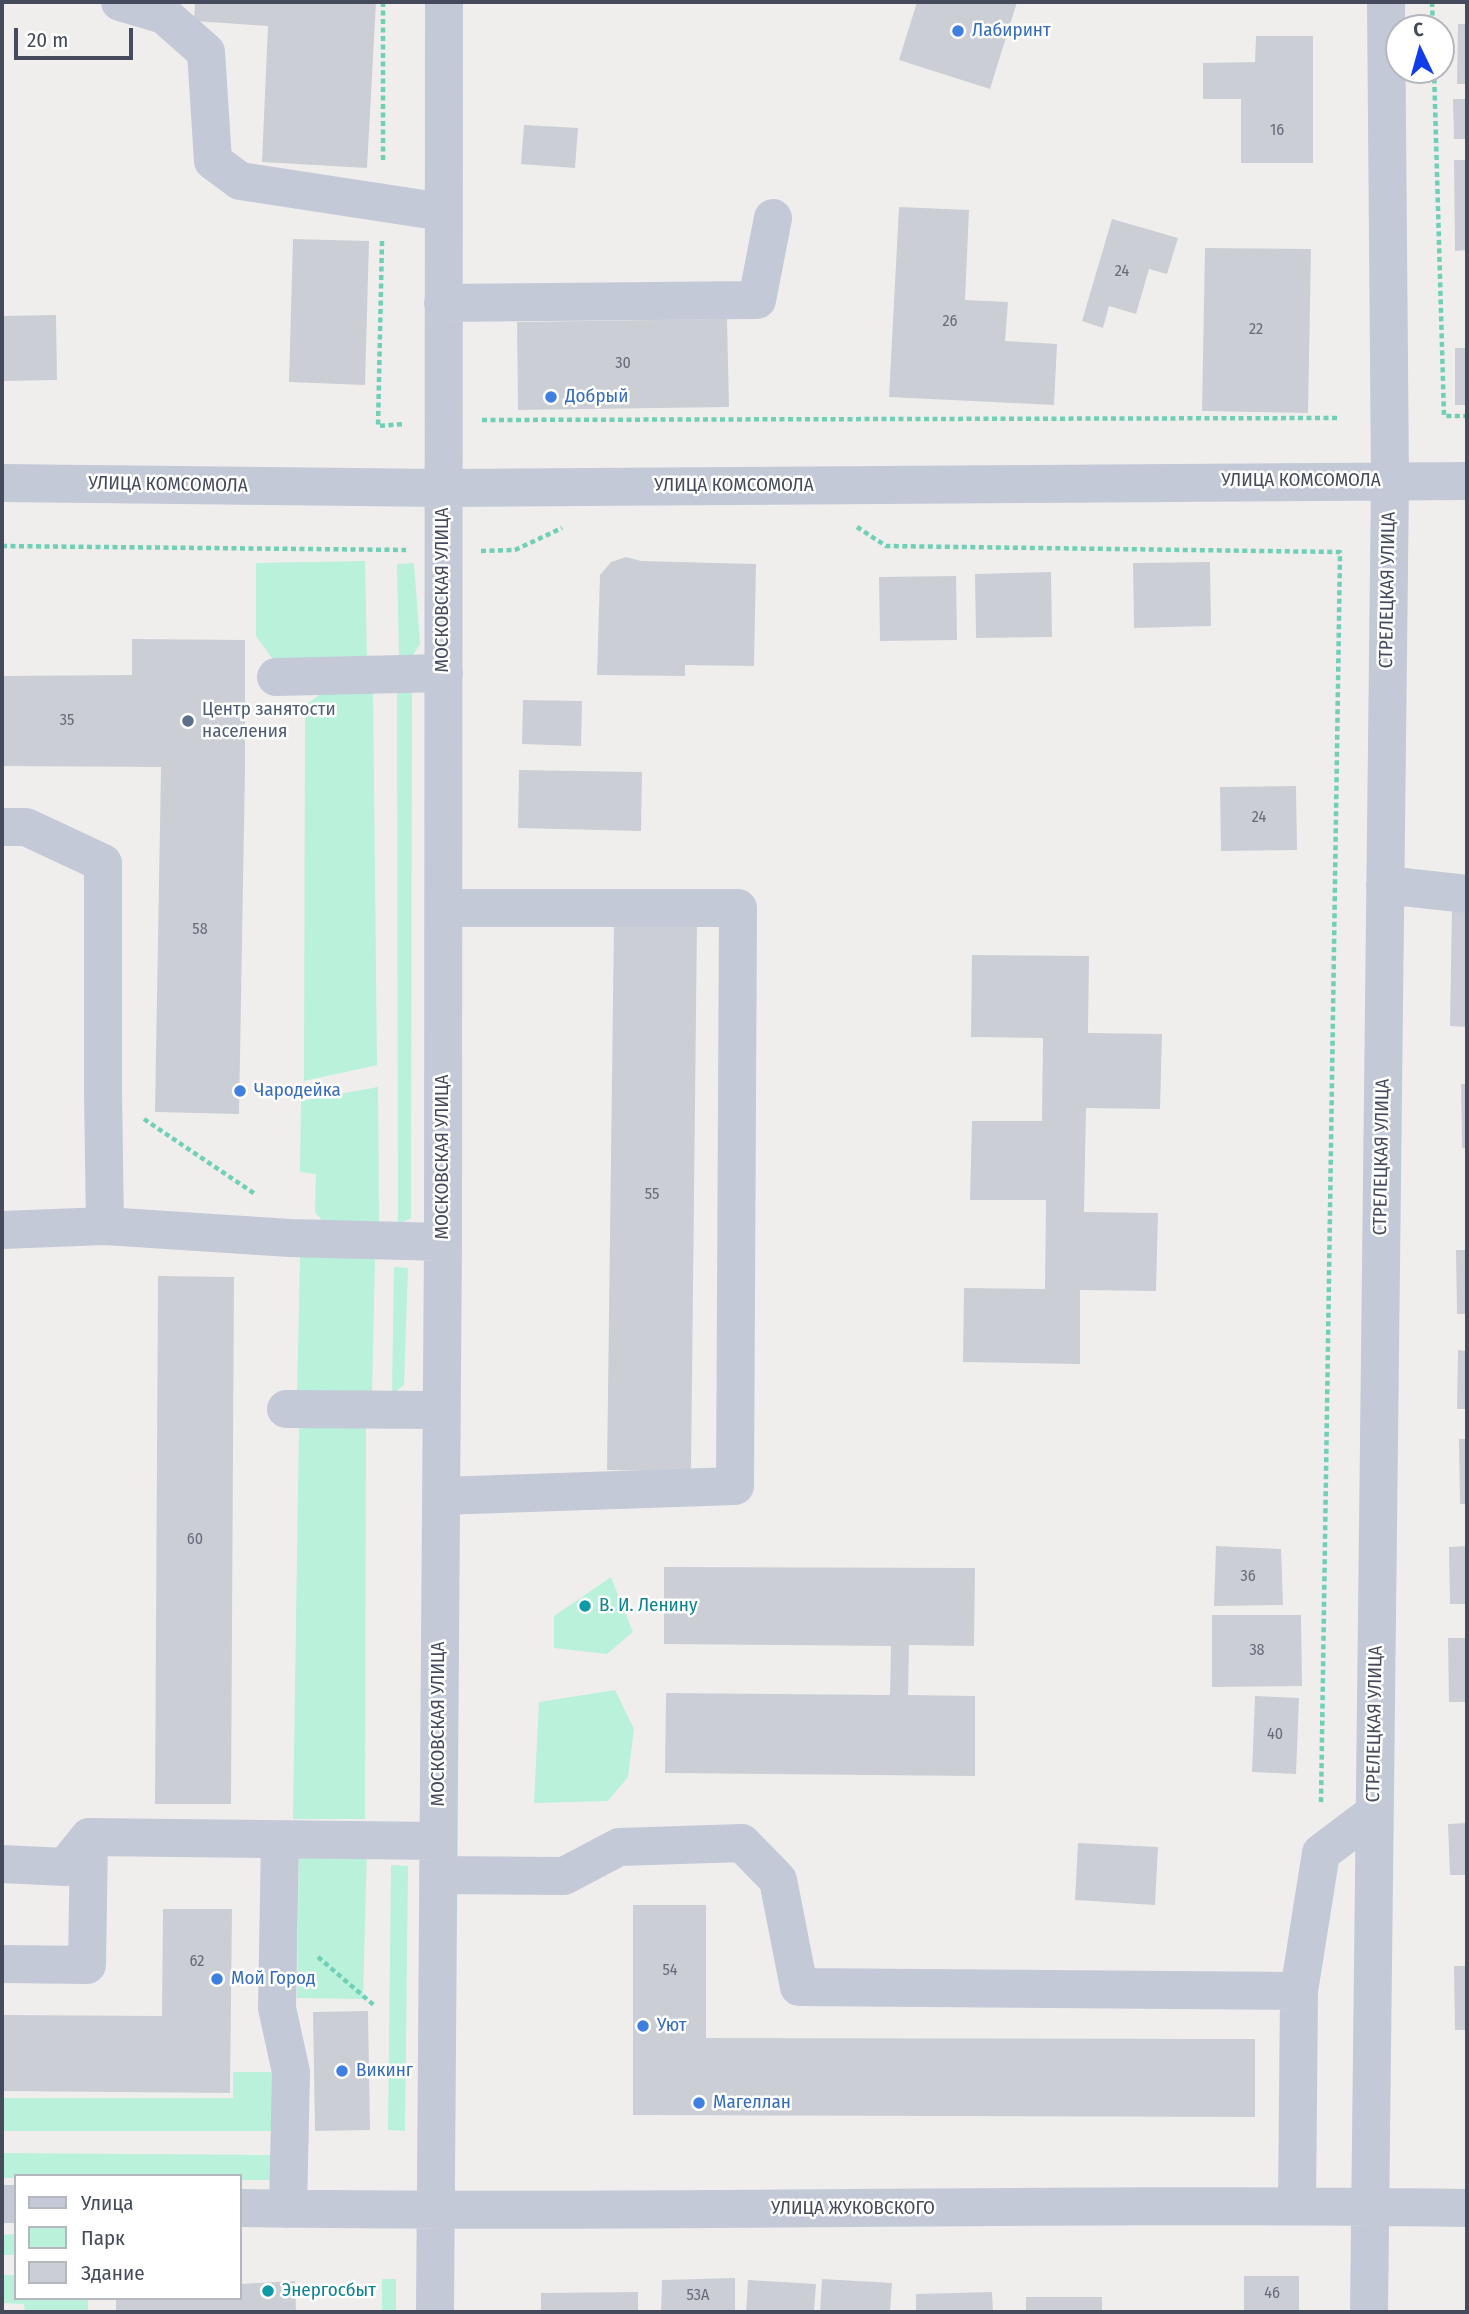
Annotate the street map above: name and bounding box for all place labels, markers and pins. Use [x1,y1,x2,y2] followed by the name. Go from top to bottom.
[972,20,1051,42] place label: Лабиринт
[950,23,966,39] marker: Лабиринт
[565,386,628,408] place label: Добрый
[543,389,559,405] marker: Добрый
[202,699,336,743] place label: Центр занятости населения
[180,713,196,729] marker: Центр занятости населения
[254,1080,341,1102] place label: Чародейка
[232,1083,248,1099] marker: Чародейка
[599,1595,697,1617] place label: В. И. Ленину
[577,1598,593,1614] marker: В. И. Ленину
[231,1968,315,1990] place label: Мой Город
[209,1971,225,1987] marker: Мой Город
[657,2015,686,2037] place label: Уют
[635,2018,651,2034] marker: Уют
[356,2060,413,2082] place label: Викинг
[334,2063,350,2079] marker: Викинг
[713,2092,791,2114] place label: Магеллан
[691,2095,707,2111] marker: Магеллан
[282,2280,376,2302] place label: Энергосбыт
[260,2283,276,2299] marker: Энергосбыт

